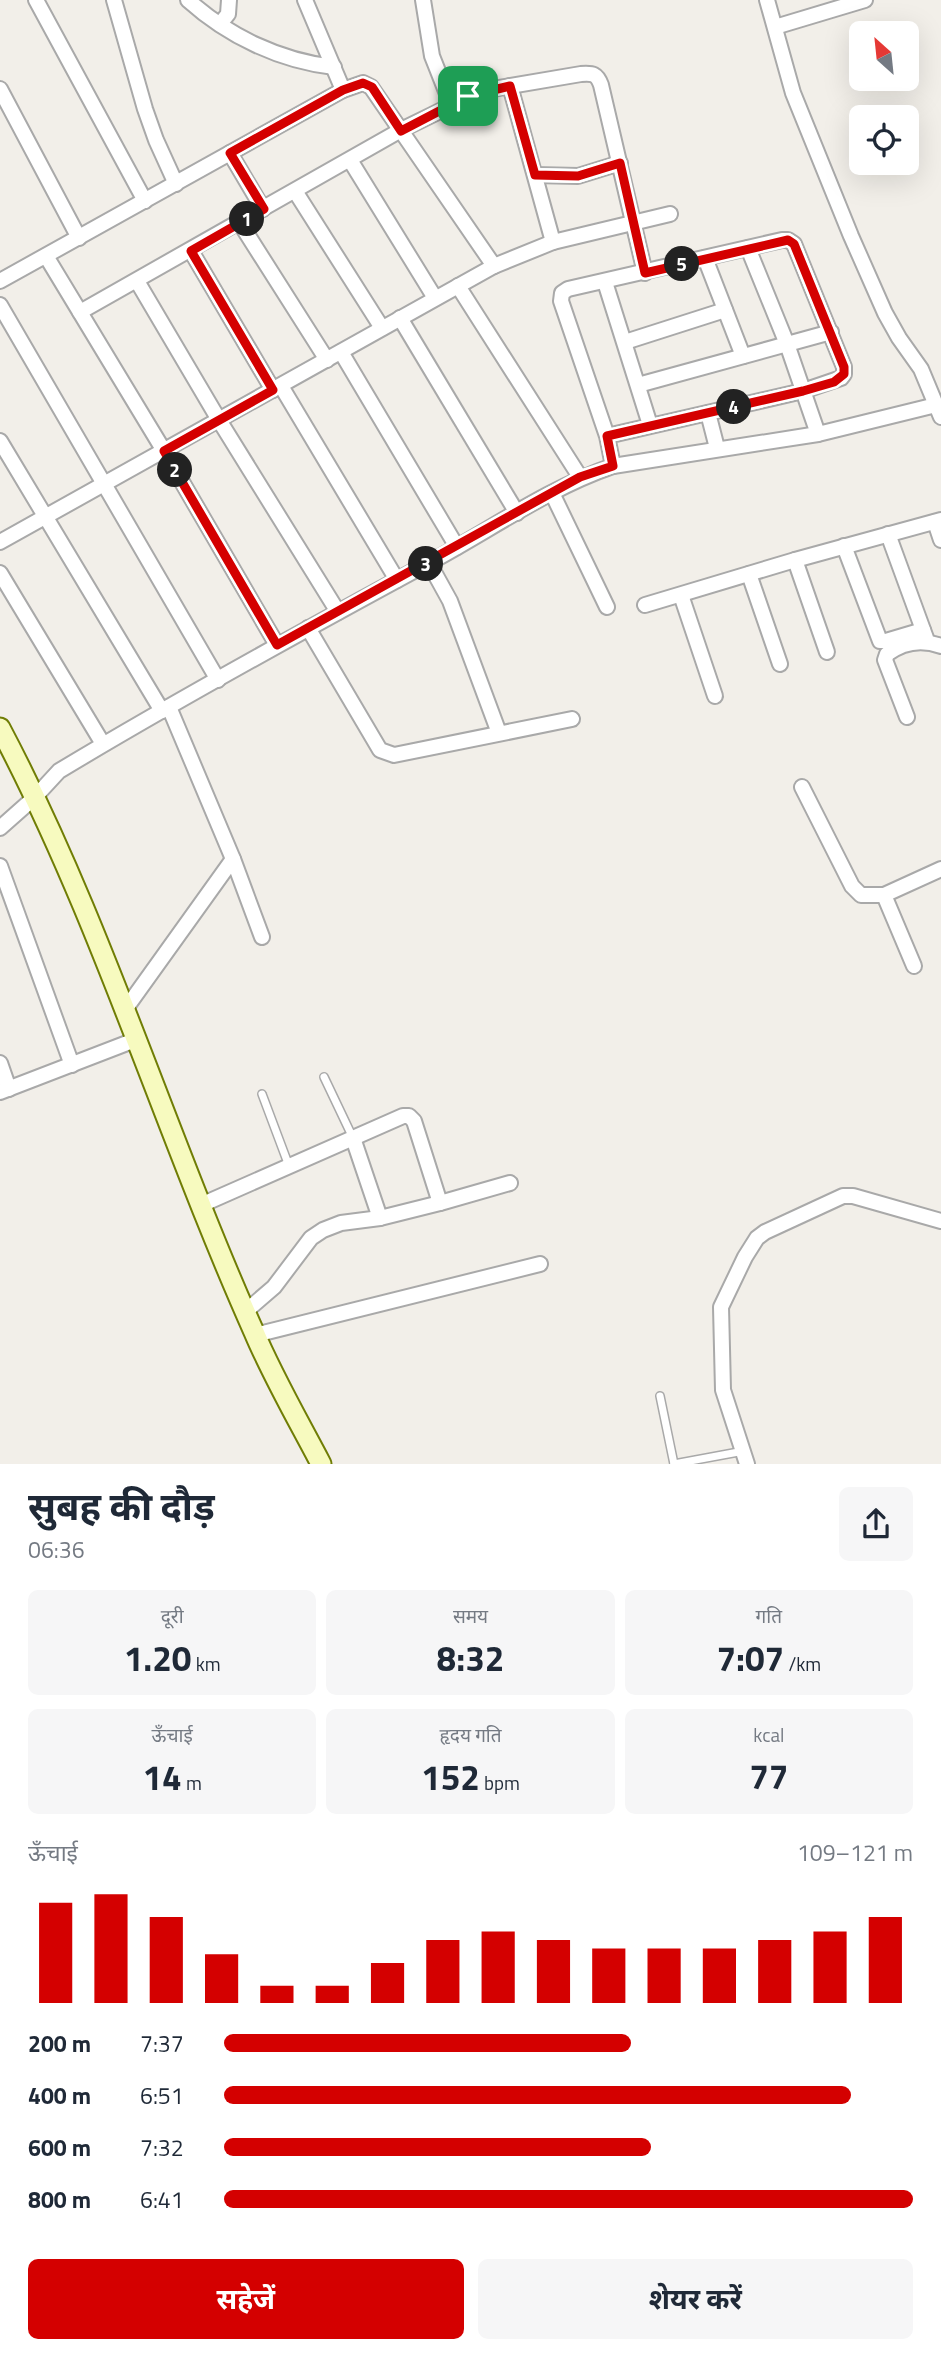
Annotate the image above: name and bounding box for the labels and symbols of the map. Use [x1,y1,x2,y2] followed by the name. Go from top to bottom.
[849,21,919,91] north arrow
[438,66,498,126] pin
[230,202,264,236] pin: 1
[664,246,700,282] pin: 5
[716,390,752,424] pin: 4
[158,452,192,488] pin: 2
[408,546,444,582] pin: 3

